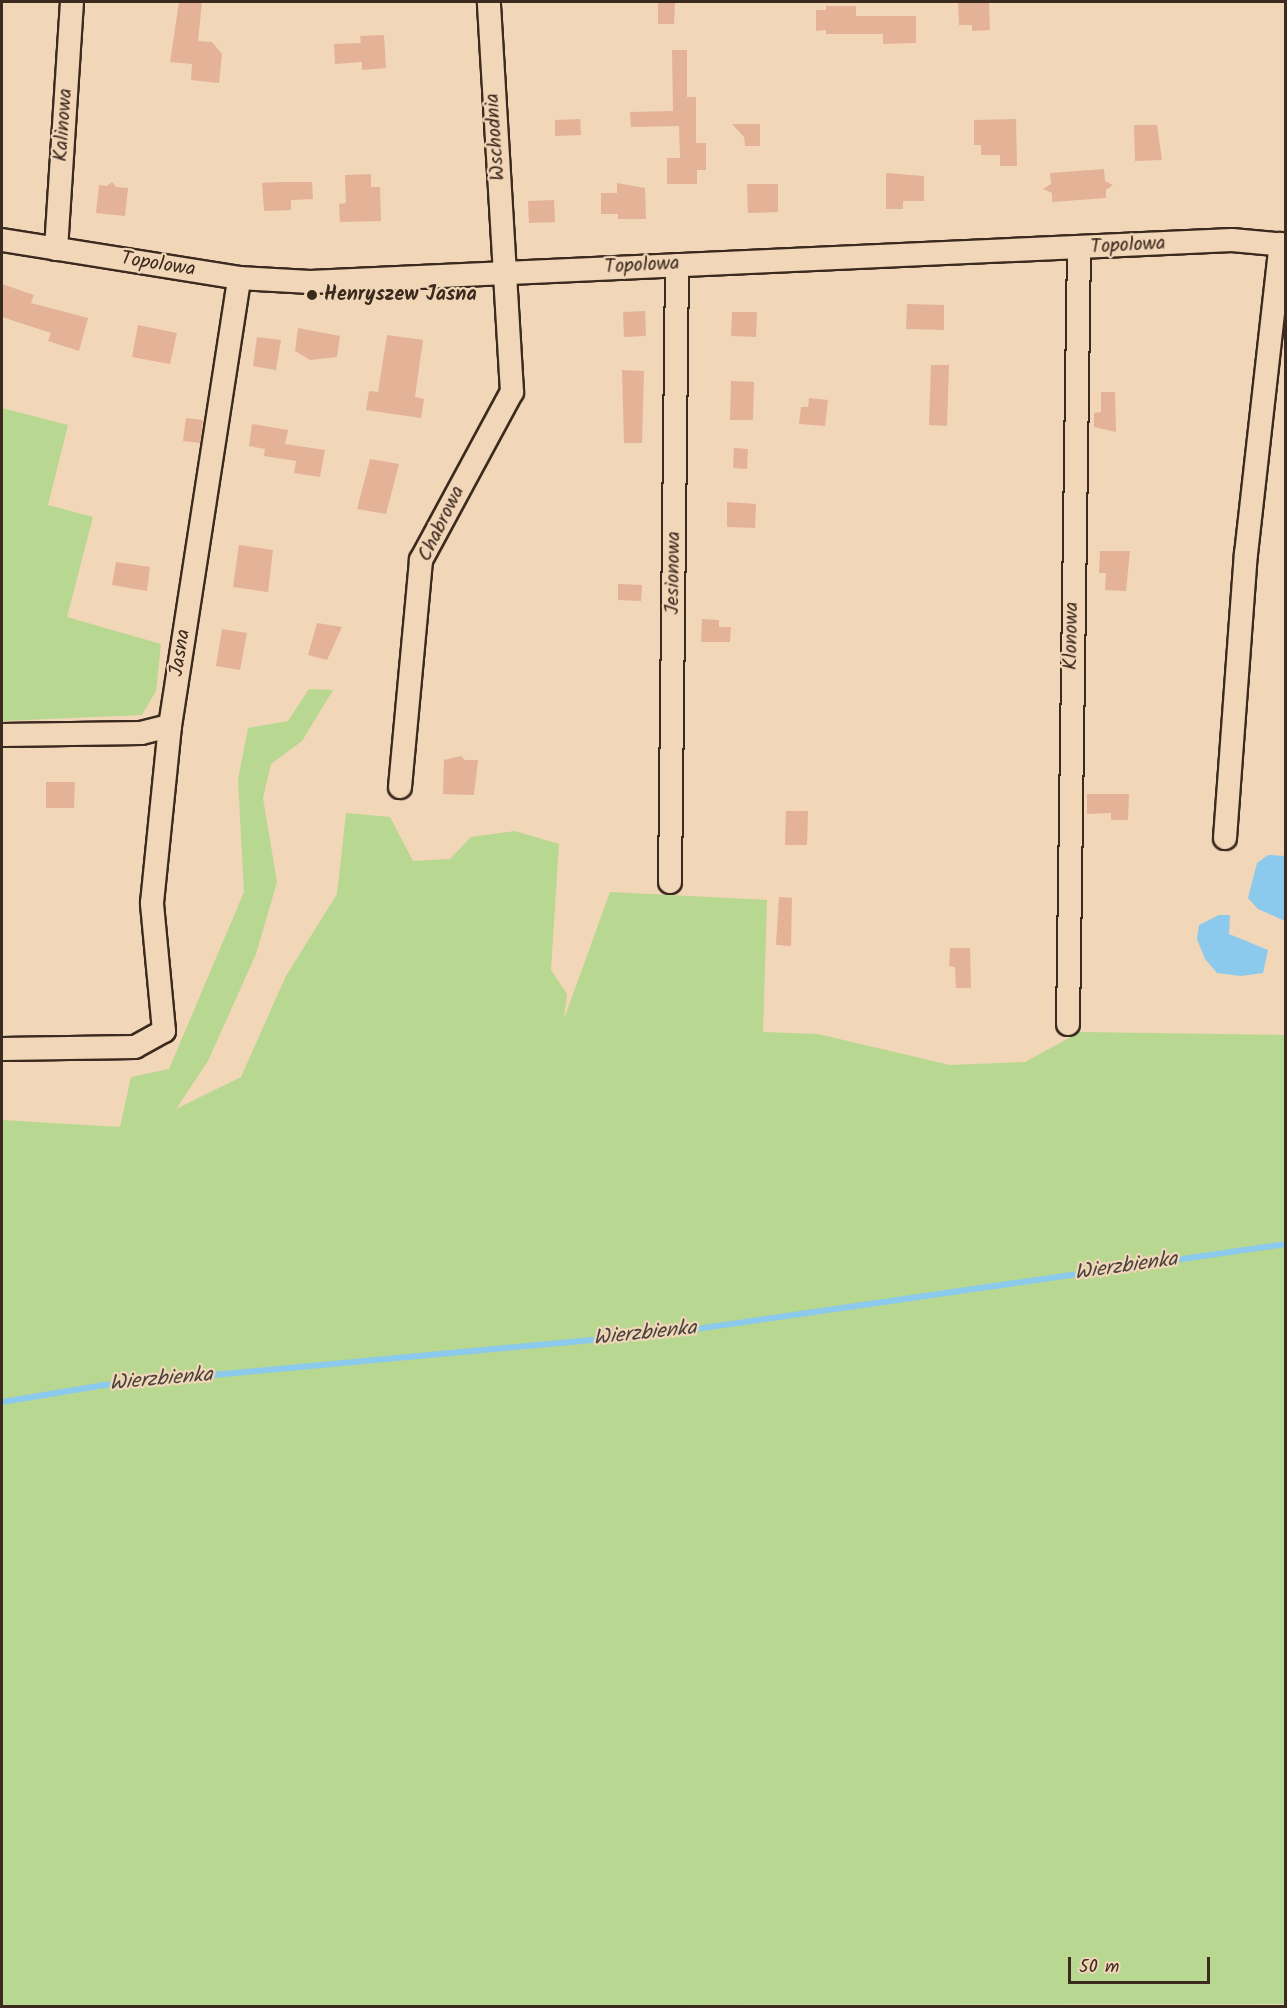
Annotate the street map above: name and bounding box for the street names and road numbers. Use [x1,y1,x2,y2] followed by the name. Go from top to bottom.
[49,88,79,162] street label: Kalinowa
[481,92,511,182] street label: Wschodnia
[1090,232,1166,260] street label: Topolowa
[119,247,197,283] street label: Topolowa
[604,252,680,280] street label: Topolowa
[413,482,471,566] street label: Chabrowa
[661,531,687,615] street label: Jesionowa
[1059,602,1085,670] street label: Klonowa
[165,628,197,678] street label: Jasna

